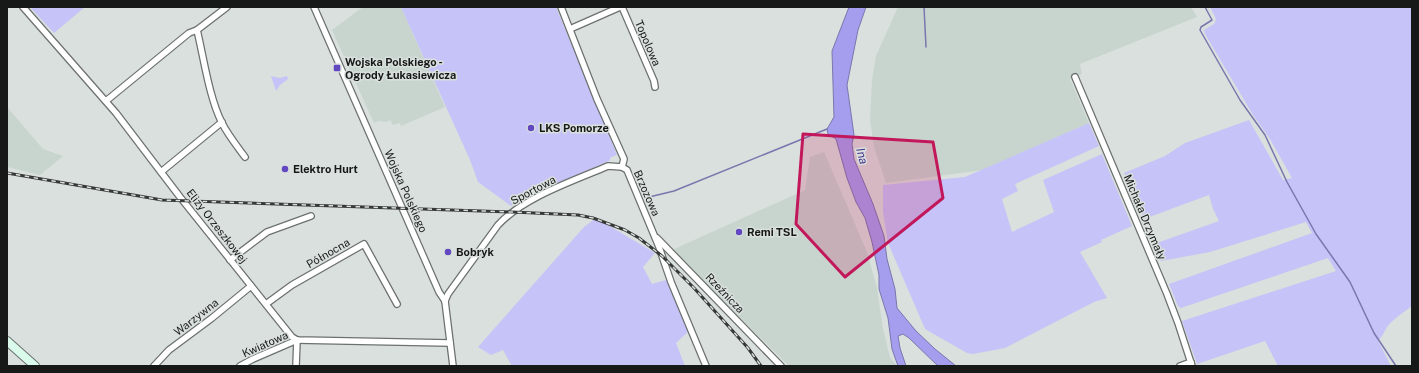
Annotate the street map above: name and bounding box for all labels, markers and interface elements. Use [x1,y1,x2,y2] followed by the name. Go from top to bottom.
[633,18,663,68] street label: Topolowa
[345,56,456,81] place label: Wojska Polskiego - Ogrody Łukasiewicza
[332,63,342,73] marker: Wojska Polskiego - Ogrody Łukasiewicza
[539,122,609,134] place label: LKS Pomorze
[526,123,536,133] marker: LKS Pomorze
[853,146,871,166] water label: Ina
[382,148,430,234] street label: Wojska Polskiego
[293,163,358,175] place label: Elektro Hurt
[280,164,290,174] marker: Elektro Hurt
[632,168,662,218] street label: Brzozowa
[509,173,557,207] street label: Sportowa
[1122,173,1168,262] street label: Michała Drzymały
[184,187,250,266] street label: Elizy Orzeszkowej
[747,226,797,238] place label: Remi TSL
[734,227,744,237] marker: Remi TSL
[304,236,352,270] street label: Północna
[456,246,494,258] place label: Bobryk
[443,247,453,257] marker: Bobryk
[703,271,747,315] street label: Rzeźnicza
[172,296,220,338] street label: Warzywna
[240,329,290,359] street label: Kwiatowa

